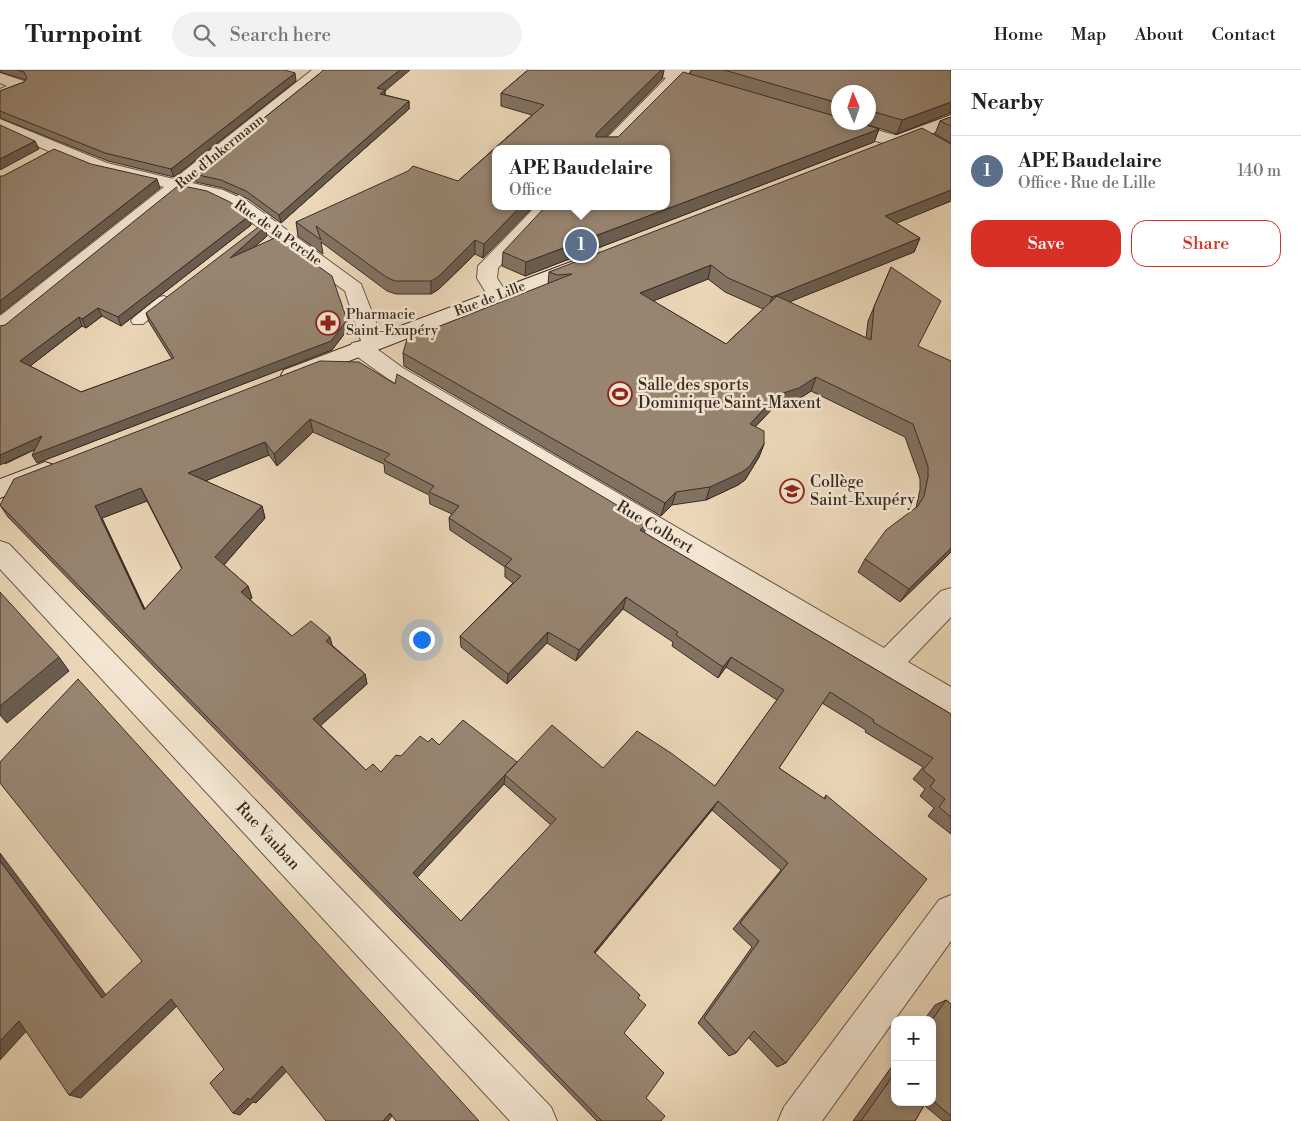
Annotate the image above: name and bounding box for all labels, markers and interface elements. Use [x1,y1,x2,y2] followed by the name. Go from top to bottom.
[172,12,522,57] search box
[25,20,142,50] text: Turnpoint
[190,21,218,49] icon: search
[230,23,331,47] text: Search here
[994,23,1043,46] text: Home
[1071,23,1107,46] text: Map
[1135,23,1184,46] text: About
[1212,23,1276,46] text: Contact
[831,85,876,130] north arrow
[971,90,1044,116] text: Nearby
[172,110,269,193] street label: Rue d'Inkermann
[492,145,670,210] popup
[1018,149,1162,173] text: APE Baudelaire
[509,156,653,180] text: APE Baudelaire
[983,161,991,181] text: 1
[1237,161,1281,181] text: 140 m
[1018,173,1156,193] text: Office · Rue de Lille
[509,180,552,200] text: Office
[230,196,326,270] street label: Rue de la Perche
[971,220,1121,267] button: Save
[1131,220,1281,267] button: Share
[565,226,597,264] pin: 1
[452,277,528,321] street label: Rue de Lille
[346,306,438,340] place label: Pharmacie Saint-Exupéry
[315,310,341,336] pharmacy icon: Pharmacie Saint-Exupéry
[638,375,822,413] place label: Salle des sports Dominique Saint-Maxent
[607,381,633,407] sports icon: Salle des sports Dominique Saint-Maxent
[810,472,915,510] place label: Collège Saint-Exupéry
[779,478,805,504] school or university icon: Collège Saint-Exupéry
[613,496,698,558] street label: Rue Colbert
[409,627,435,653] your location
[231,798,305,874] street label: Rue Vauban
[891,1016,936,1106] map controls
[891,1016,936,1061] button: +
[891,1061,936,1106] button: −

